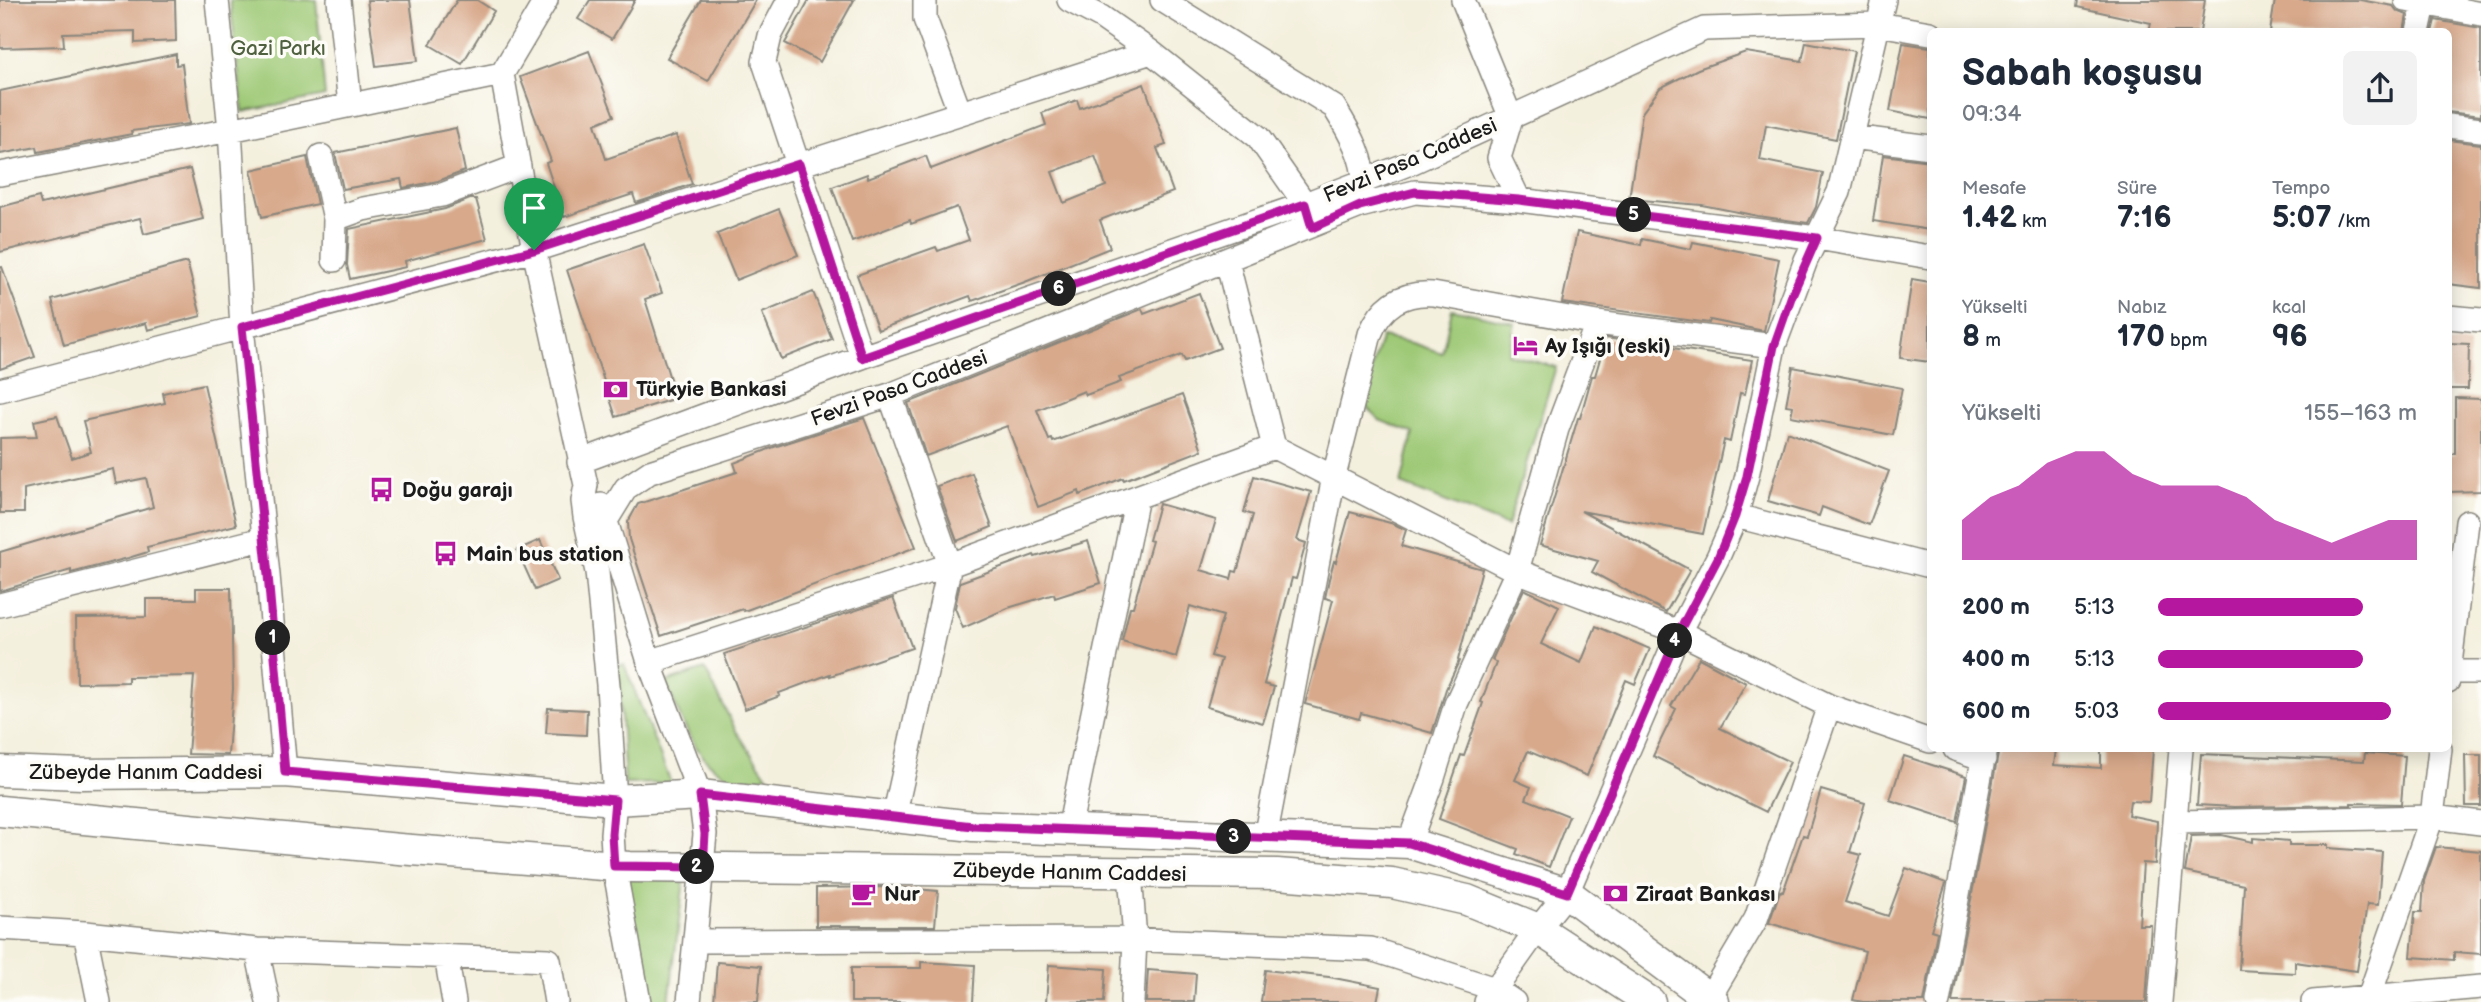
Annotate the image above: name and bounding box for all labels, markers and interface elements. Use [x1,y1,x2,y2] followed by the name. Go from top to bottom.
[230,36,326,61] park label: Gazi Parkı
[1962,51,2203,96] text: Sabah koşusu
[2343,51,2417,125] button: share
[1962,100,2022,128] text: 09:34
[1320,113,1501,208] street label: Fevzi Pasa Caddesi
[1962,177,2026,200] text: Mesafe
[2117,177,2157,200] text: Süre
[2272,177,2330,200] text: Tempo
[504,178,564,250] pin
[515,189,553,227] icon: arrive
[1616,198,1652,232] pin: 5
[1962,200,2017,236] text: 1.42
[2117,200,2172,236] text: 7:16
[2272,200,2332,236] text: 5:07
[1628,203,1639,226] text: 5
[2017,210,2047,233] text: km
[2332,210,2371,233] text: /km
[1042,272,1076,306] pin: 6
[1053,277,1064,300] text: 6
[1962,296,2027,319] text: Yükselti
[2117,296,2166,319] text: Nabız
[2272,296,2306,319] text: kcal
[1962,319,1980,355] text: 8
[2117,319,2165,355] text: 170
[2272,319,2308,355] text: 96
[1980,329,2001,352] text: m
[2165,329,2207,352] text: bpm
[1511,332,1539,360] hotel icon: Ay Işığı (eski)
[1544,334,1671,359] place label: Ay Işığı (eski)
[808,345,991,432] street label: Fevzi Pasa Caddesi
[602,375,630,403] bank icon: Türkyie Bankasi
[636,377,786,402] place label: Türkyie Bankasi
[1962,399,2041,427] text: Yükselti
[2304,399,2417,427] text: 155–163 m
[368,476,396,504] bus stop icon: Doğu garajı
[402,478,513,503] place label: Doğu garajı
[432,540,460,568] bus stop icon: Main bus station
[466,542,624,567] place label: Main bus station
[1962,593,2030,621] text: 200 m
[2074,593,2115,621] text: 5:13
[256,620,290,656] pin: 1
[1658,624,1692,658] pin: 4
[269,626,277,649] text: 1
[1669,629,1680,652] text: 4
[1962,645,2030,673] text: 400 m
[2074,645,2115,673] text: 5:13
[1962,697,2030,725] text: 600 m
[2074,697,2120,725] text: 5:03
[28,760,263,785] street label: Zübeyde Hanım Caddesi
[1216,820,1252,854] pin: 3
[1228,825,1239,848] text: 3
[680,850,714,884] pin: 2
[691,855,702,878] text: 2
[952,858,1187,887] street label: Zübeyde Hanım Caddesi
[850,880,878,908] cafe icon: Nur
[1602,880,1630,908] bank icon: Ziraat Bankası
[884,882,921,907] place label: Nur
[1636,882,1776,907] place label: Ziraat Bankası

